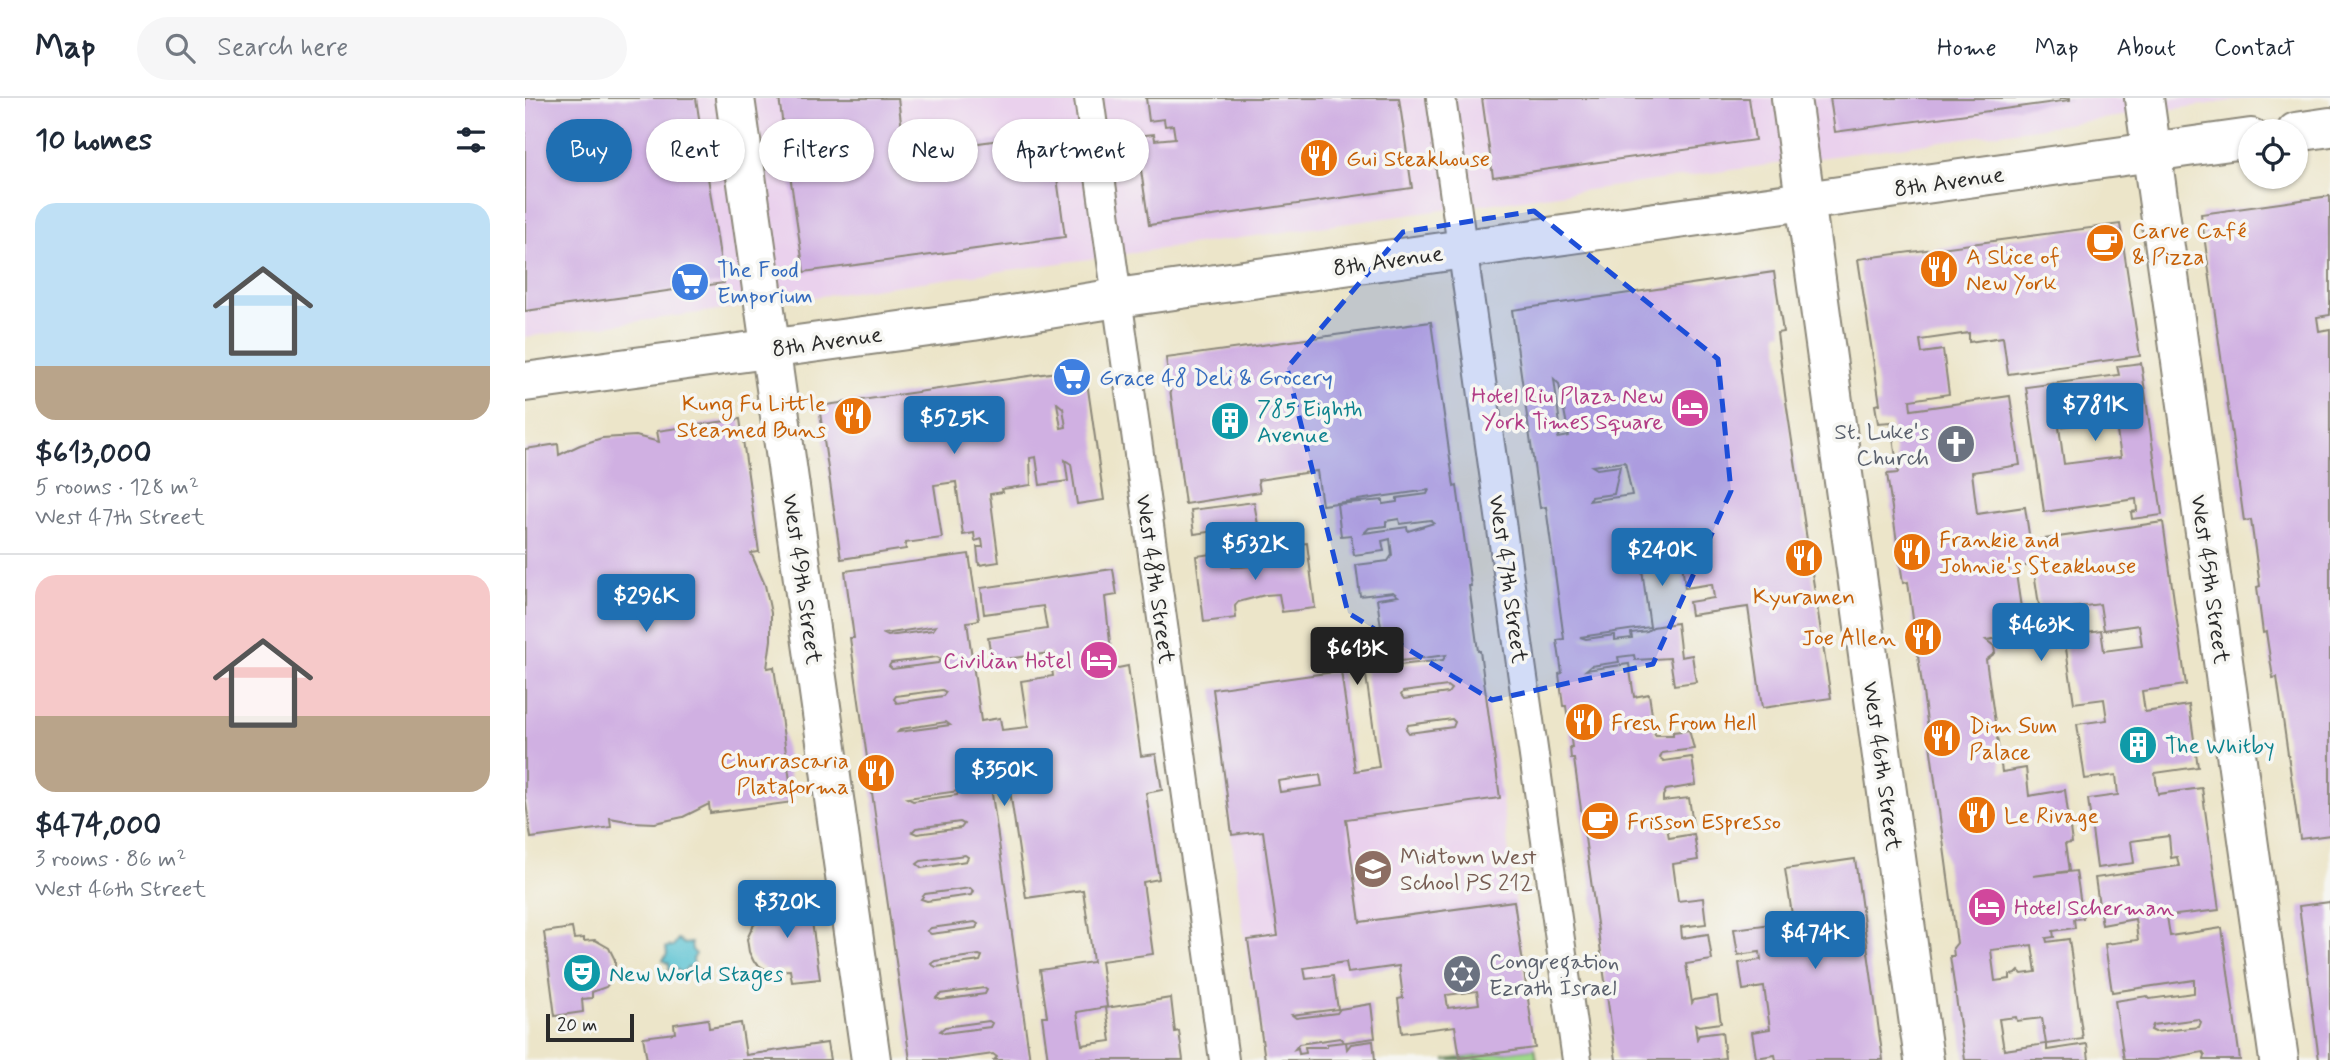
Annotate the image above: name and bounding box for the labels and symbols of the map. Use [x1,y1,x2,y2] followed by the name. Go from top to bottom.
[1298,137,1340,179] restaurant icon: Gui Steakhouse
[1346,145,1490,175] place label: Gui Steakhouse
[1892,160,2006,206] street label: 8th Avenue
[2132,217,2246,273] place label: Carve Café & Pizza
[2084,222,2126,264] cafe icon: Carve Café & Pizza
[1331,239,1445,285] street label: 8th Avenue
[1966,243,2060,299] place label: A Slice of New York
[1918,248,1960,290] restaurant icon: A Slice of New York
[717,256,813,312] place label: The Food Emporium
[669,261,711,303] supermarket icon: The Food Emporium
[770,320,884,366] street label: 8th Avenue
[1051,356,1093,398] supermarket icon: Grace 48 Deli & Grocery
[1099,364,1333,394] place label: Grace 48 Deli & Grocery
[1471,382,1663,438] place label: Hotel Riu Plaza New York Times Square
[2046,384,2144,443] pin: $781K
[1669,387,1711,429] hotel icon: Hotel Riu Plaza New York Times Square
[677,390,826,446] place label: Kung Fu Little Steamed Buns
[832,395,874,437] restaurant icon: Kung Fu Little Steamed Buns
[1257,395,1363,451] place label: 785 Eighth Avenue
[905,396,1003,456] pin: $525K
[1209,400,1251,442] building icon: 785 Eighth Avenue
[1834,418,1929,474] place label: St. Luke's Church
[1935,423,1977,465] church icon: St. Luke's Church
[774,492,828,667] street label: West 49th Street
[1127,493,1181,666] street label: West 48th Street
[1480,493,1534,666] street label: West 47th Street
[2182,493,2236,666] street label: West 45th Street
[1206,522,1304,582] pin: $532K
[1939,526,2136,582] place label: Frankie and Johnie's Steakhouse
[1613,528,1711,588] pin: $240K
[1891,531,1933,573] restaurant icon: Frankie and Johnie's Steakhouse
[1783,537,1825,579] restaurant icon: Kyuramen
[597,574,695,634] pin: $296K
[1753,583,1855,613] place label: Kyuramen
[1992,603,2090,663] pin: $463K
[1902,616,1944,658] restaurant icon: Joe Allen
[1802,624,1896,654] place label: Joe Allen
[1308,628,1406,687] pin: $613K
[1078,639,1120,681] hotel icon: Civilian Hotel
[943,647,1072,677] place label: Civilian Hotel
[1854,680,1908,853] street label: West 46th Street
[1563,701,1605,743] restaurant icon: Fresh From Hell
[1611,709,1757,739] place label: Fresh From Hell
[1969,712,2057,768] place label: Dim Sum Palace
[1921,717,1963,759] restaurant icon: Dim Sum Palace
[2117,724,2159,766] building icon: The Whitby
[2165,732,2275,762] place label: The Whitby
[720,747,849,804] place label: Churrascaria Plataforma
[955,748,1053,808] pin: $350K
[855,752,897,794] restaurant icon: Churrascaria Plataforma
[1956,794,1998,836] restaurant icon: Le Rivage
[1579,800,1621,842] cafe icon: Frisson Espresso
[2004,802,2099,832] place label: Le Rivage
[1627,808,1781,838] place label: Frisson Espresso
[1400,843,1537,899] place label: Midtown West School PS 212
[1352,848,1394,890] school or university icon: Midtown West School PS 212
[738,880,836,940] pin: $320K
[1966,886,2008,928] hotel icon: Hotel Scherman
[2014,894,2174,924] place label: Hotel Scherman
[1766,912,1864,971] pin: $474K
[1489,948,1619,1004] place label: Congregation Ezrath Israel
[561,952,603,994] theatre icon: New World Stages
[1441,953,1483,995] synagogue icon: Congregation Ezrath Israel
[609,960,783,992] place label: New World Stages
[546,1011,633,1043] scale bar

